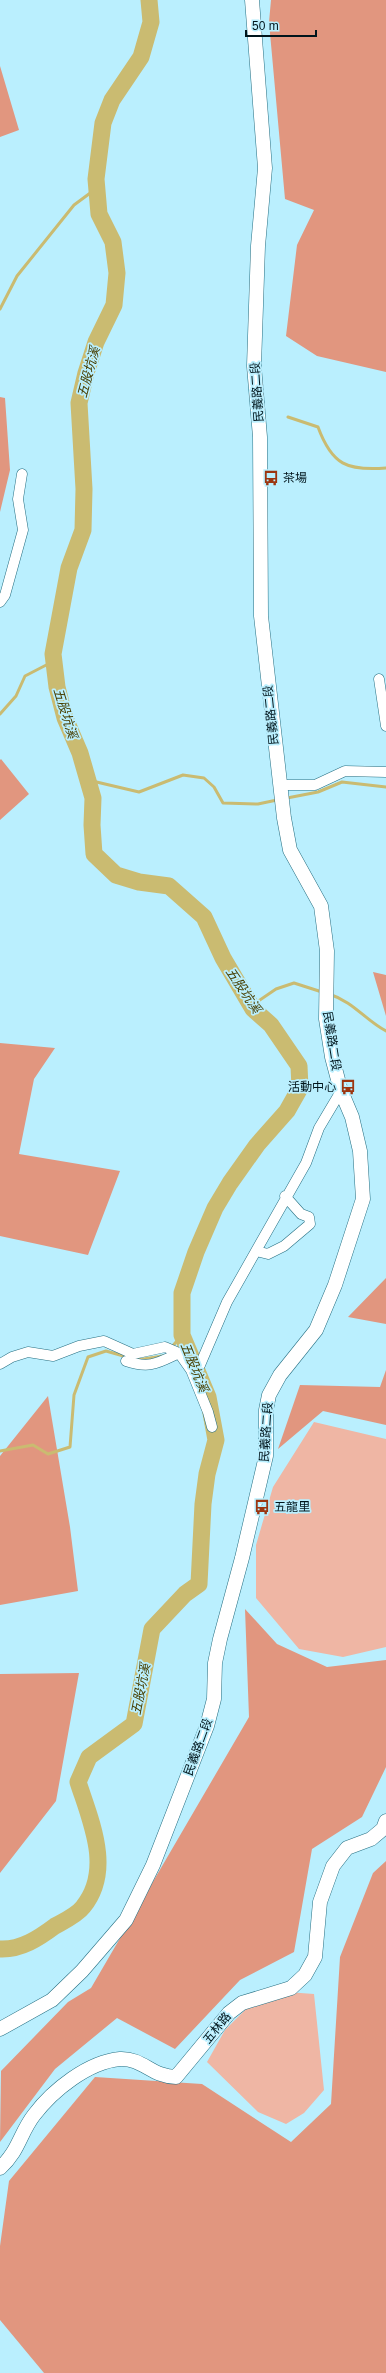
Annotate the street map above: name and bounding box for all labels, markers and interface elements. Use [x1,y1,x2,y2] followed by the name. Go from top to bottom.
[246,12,316,38] scale bar
[252,19,279,33] text: 50 m
[75,343,103,399] water label: 五股坑溪
[248,362,266,422] street label: 民義路二段
[262,469,280,487] bus stop icon: 茶場
[283,471,307,485] place label: 茶場
[261,684,281,746] street label: 民義路二段
[51,686,81,742] water label: 五股坑溪
[223,965,265,1018] water label: 五股坑溪
[320,1010,344,1072] street label: 民義路二段
[339,1078,357,1096] bus stop icon: 活動中心
[288,1080,336,1094] place label: 活動中心
[178,1340,212,1396] water label: 五股坑溪
[257,1402,275,1462] street label: 民義路二段
[253,1498,271,1516] bus stop icon: 五龍里
[274,1500,310,1514] place label: 五龍里
[128,1660,153,1716] water label: 五股坑溪
[181,1716,215,1778] street label: 民義路二段
[200,2010,234,2046] street label: 五林路

